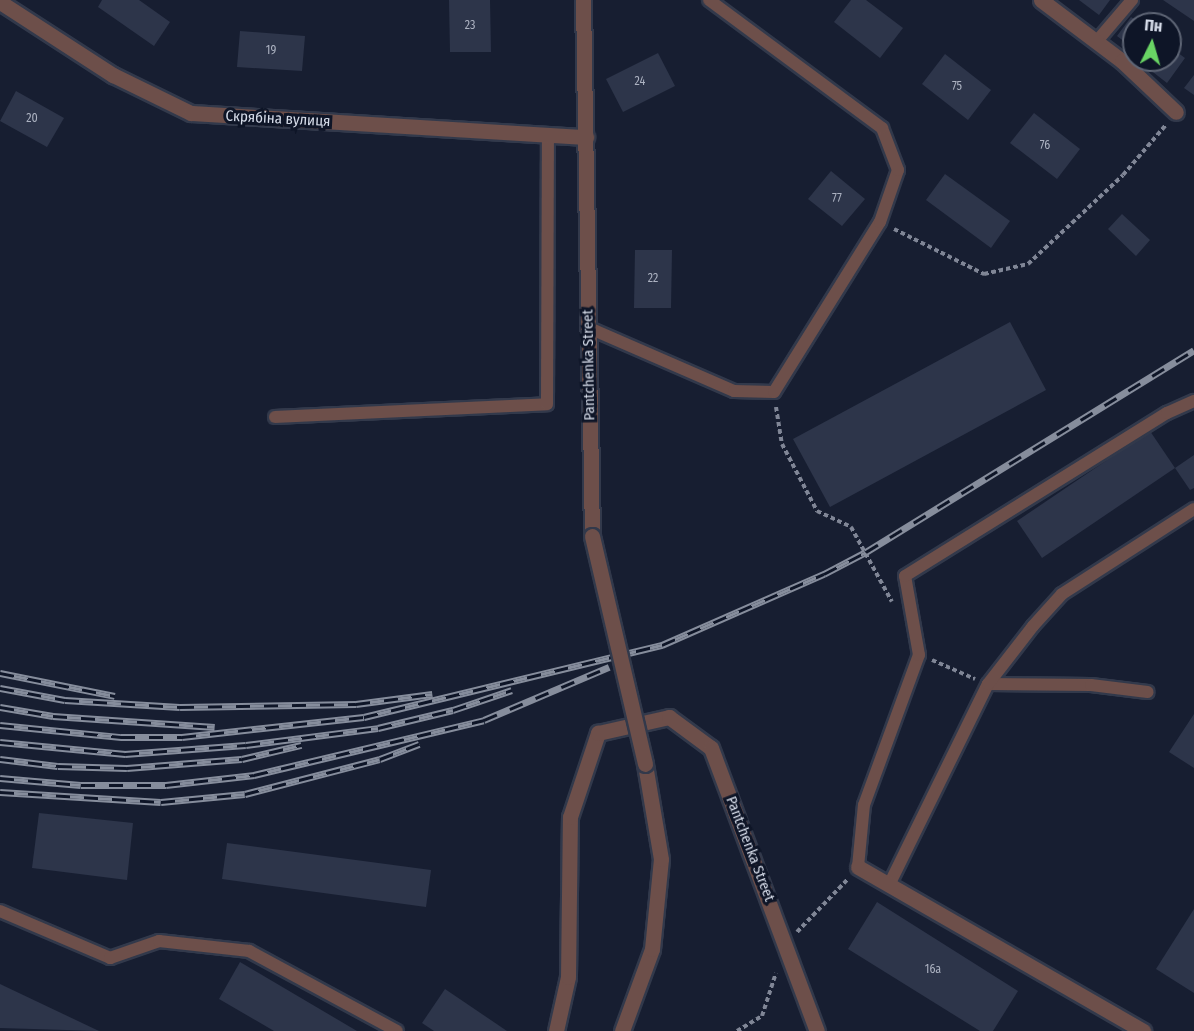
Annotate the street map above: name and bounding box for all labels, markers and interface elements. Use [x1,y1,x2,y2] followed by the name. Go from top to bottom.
[1122,12,1182,72] north arrow
[1144,15,1163,36] text: Пн
[465,19,475,33] house number: 23
[266,44,276,58] house number: 19
[635,75,645,89] house number: 24
[952,80,962,94] house number: 75
[225,107,331,131] street label: Скрябіна вулиця
[26,112,38,126] house number: 20
[1040,139,1050,153] house number: 76
[832,192,842,206] house number: 77
[648,272,658,286] house number: 22
[579,309,599,421] street label: Pantchenka Street
[722,794,778,904] street label: Pantchenka Street
[925,963,941,977] house number: 16а

